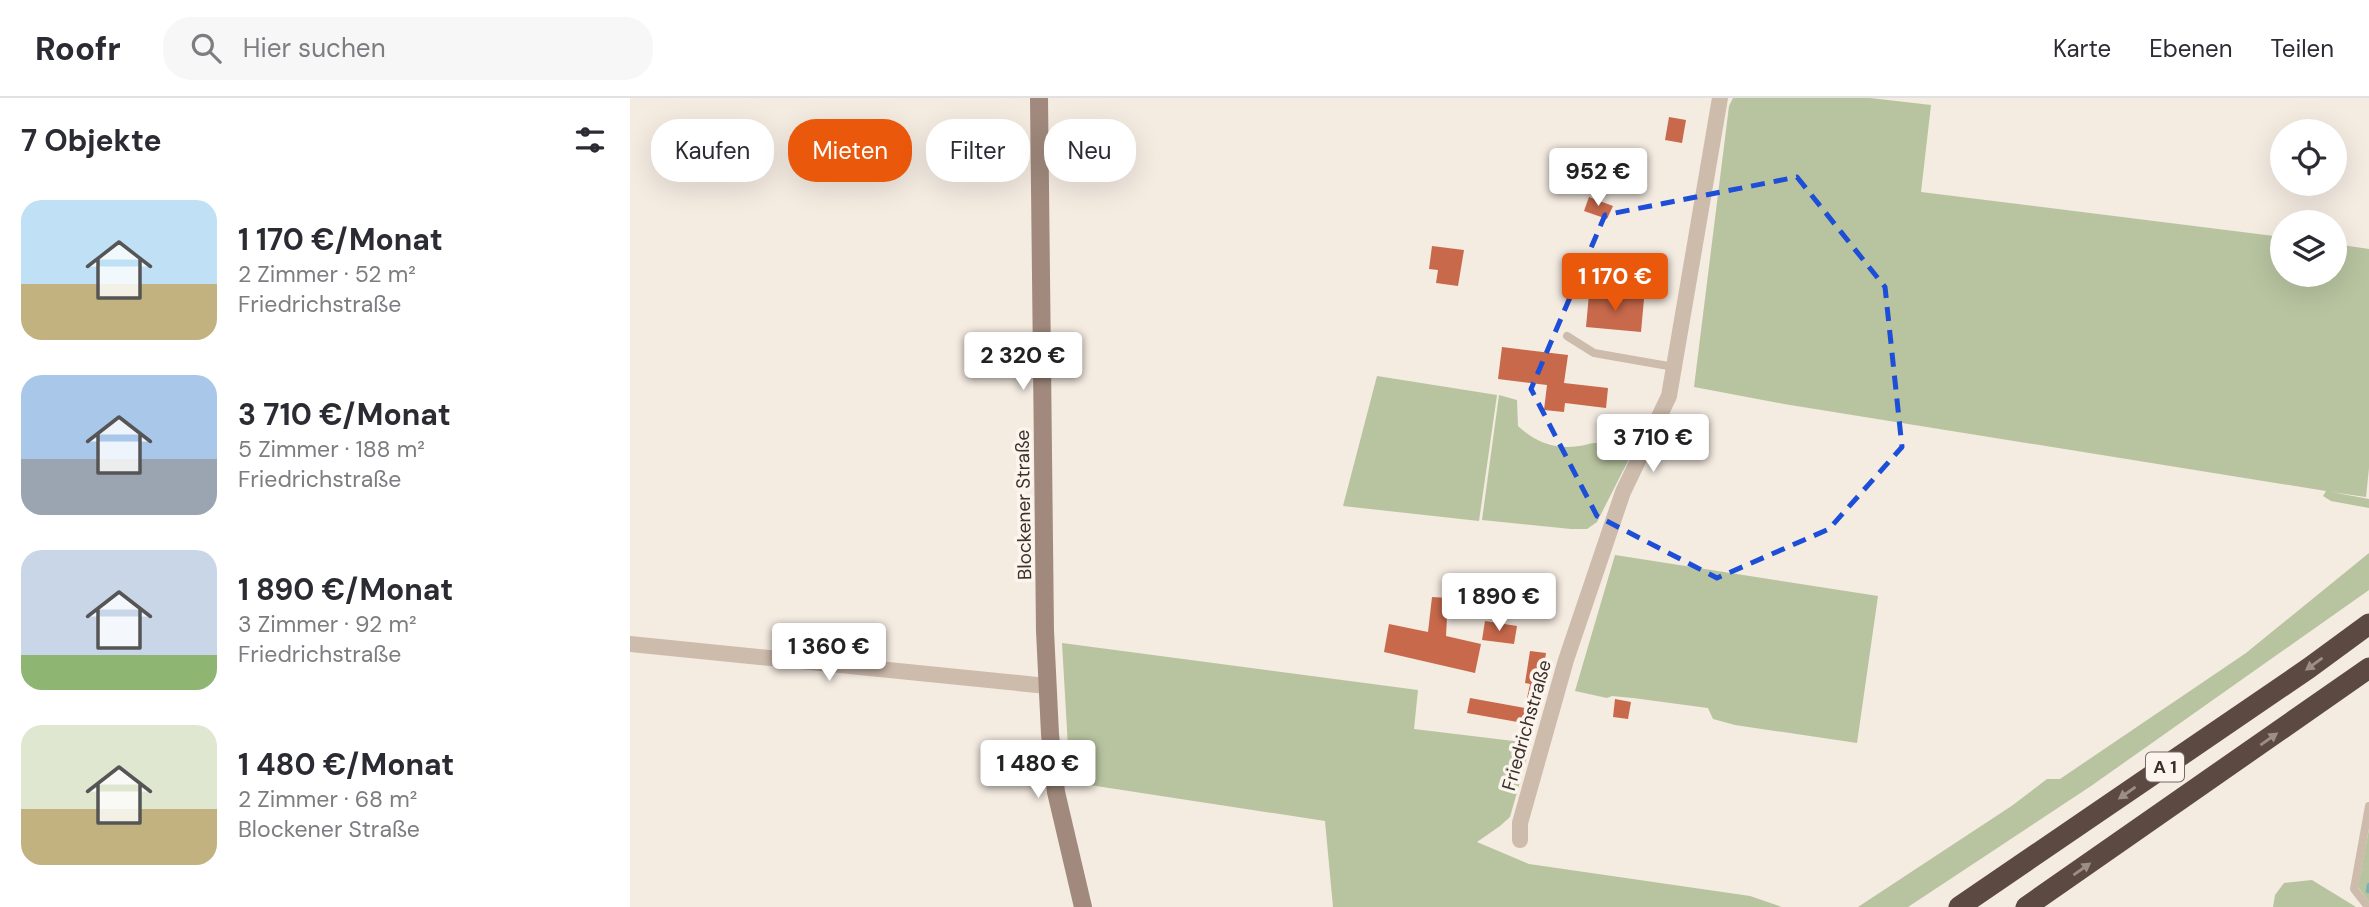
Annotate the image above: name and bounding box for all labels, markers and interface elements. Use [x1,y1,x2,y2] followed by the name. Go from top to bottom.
[163,17,653,80] search box
[35,27,121,70] text: Roofr
[187,29,225,67] icon: search
[243,31,386,65] text: Hier suchen
[2053,33,2111,64] text: Karte
[2149,33,2233,64] text: Ebenen
[2271,33,2334,64] text: Teilen
[651,119,774,182] chip: Kaufen
[788,119,912,182] chip: Mieten
[926,119,1030,182] chip: Filter
[1044,119,1136,182] chip: Neu
[2270,119,2347,287] map controls
[2270,119,2347,196] button: locate
[21,121,162,160] text: 7 Objekte
[571,121,609,159] icon: filters
[1549,148,1647,208] pin: 952 €
[1565,156,1631,186] text: 952 €
[2270,210,2347,287] button: layers
[238,220,443,259] text: 1 170 €/Monat
[77,228,161,312] icon: home
[1550,254,1680,313] pin: 1 170 €
[238,259,416,289] text: 2 Zimmer · 52 m²
[1578,261,1652,291] text: 1 170 €
[238,289,401,319] text: Friedrichstraße
[958,332,1088,392] pin: 2 320 €
[980,340,1066,370] text: 2 320 €
[238,395,451,434] text: 3 710 €/Monat
[77,403,161,487] icon: home
[1588,414,1718,474] pin: 3 710 €
[1613,422,1693,452] text: 3 710 €
[1010,430,1037,580] street label: Blockener Straße
[238,434,425,464] text: 5 Zimmer · 188 m²
[238,464,401,494] text: Friedrichstraße
[238,570,453,609] text: 1 890 €/Monat
[1434,574,1564,633] pin: 1 890 €
[77,578,161,662] icon: home
[1458,581,1540,611] text: 1 890 €
[238,609,417,639] text: 3 Zimmer · 92 m²
[764,624,894,683] pin: 1 360 €
[788,631,870,661] text: 1 360 €
[238,639,401,669] text: Friedrichstraße
[1496,657,1557,793] street label: Friedrichstraße
[2305,657,2323,671] one-way arrow
[2260,732,2278,746] one-way arrow
[973,740,1103,800] pin: 1 480 €
[238,745,454,784] text: 1 480 €/Monat
[996,748,1080,778] text: 1 480 €
[2146,752,2184,782] road number: A 1
[77,753,161,837] icon: home
[238,784,417,814] text: 2 Zimmer · 68 m²
[2117,786,2136,799] one-way arrow
[238,814,420,844] text: Blockener Straße
[2073,862,2091,876] one-way arrow

